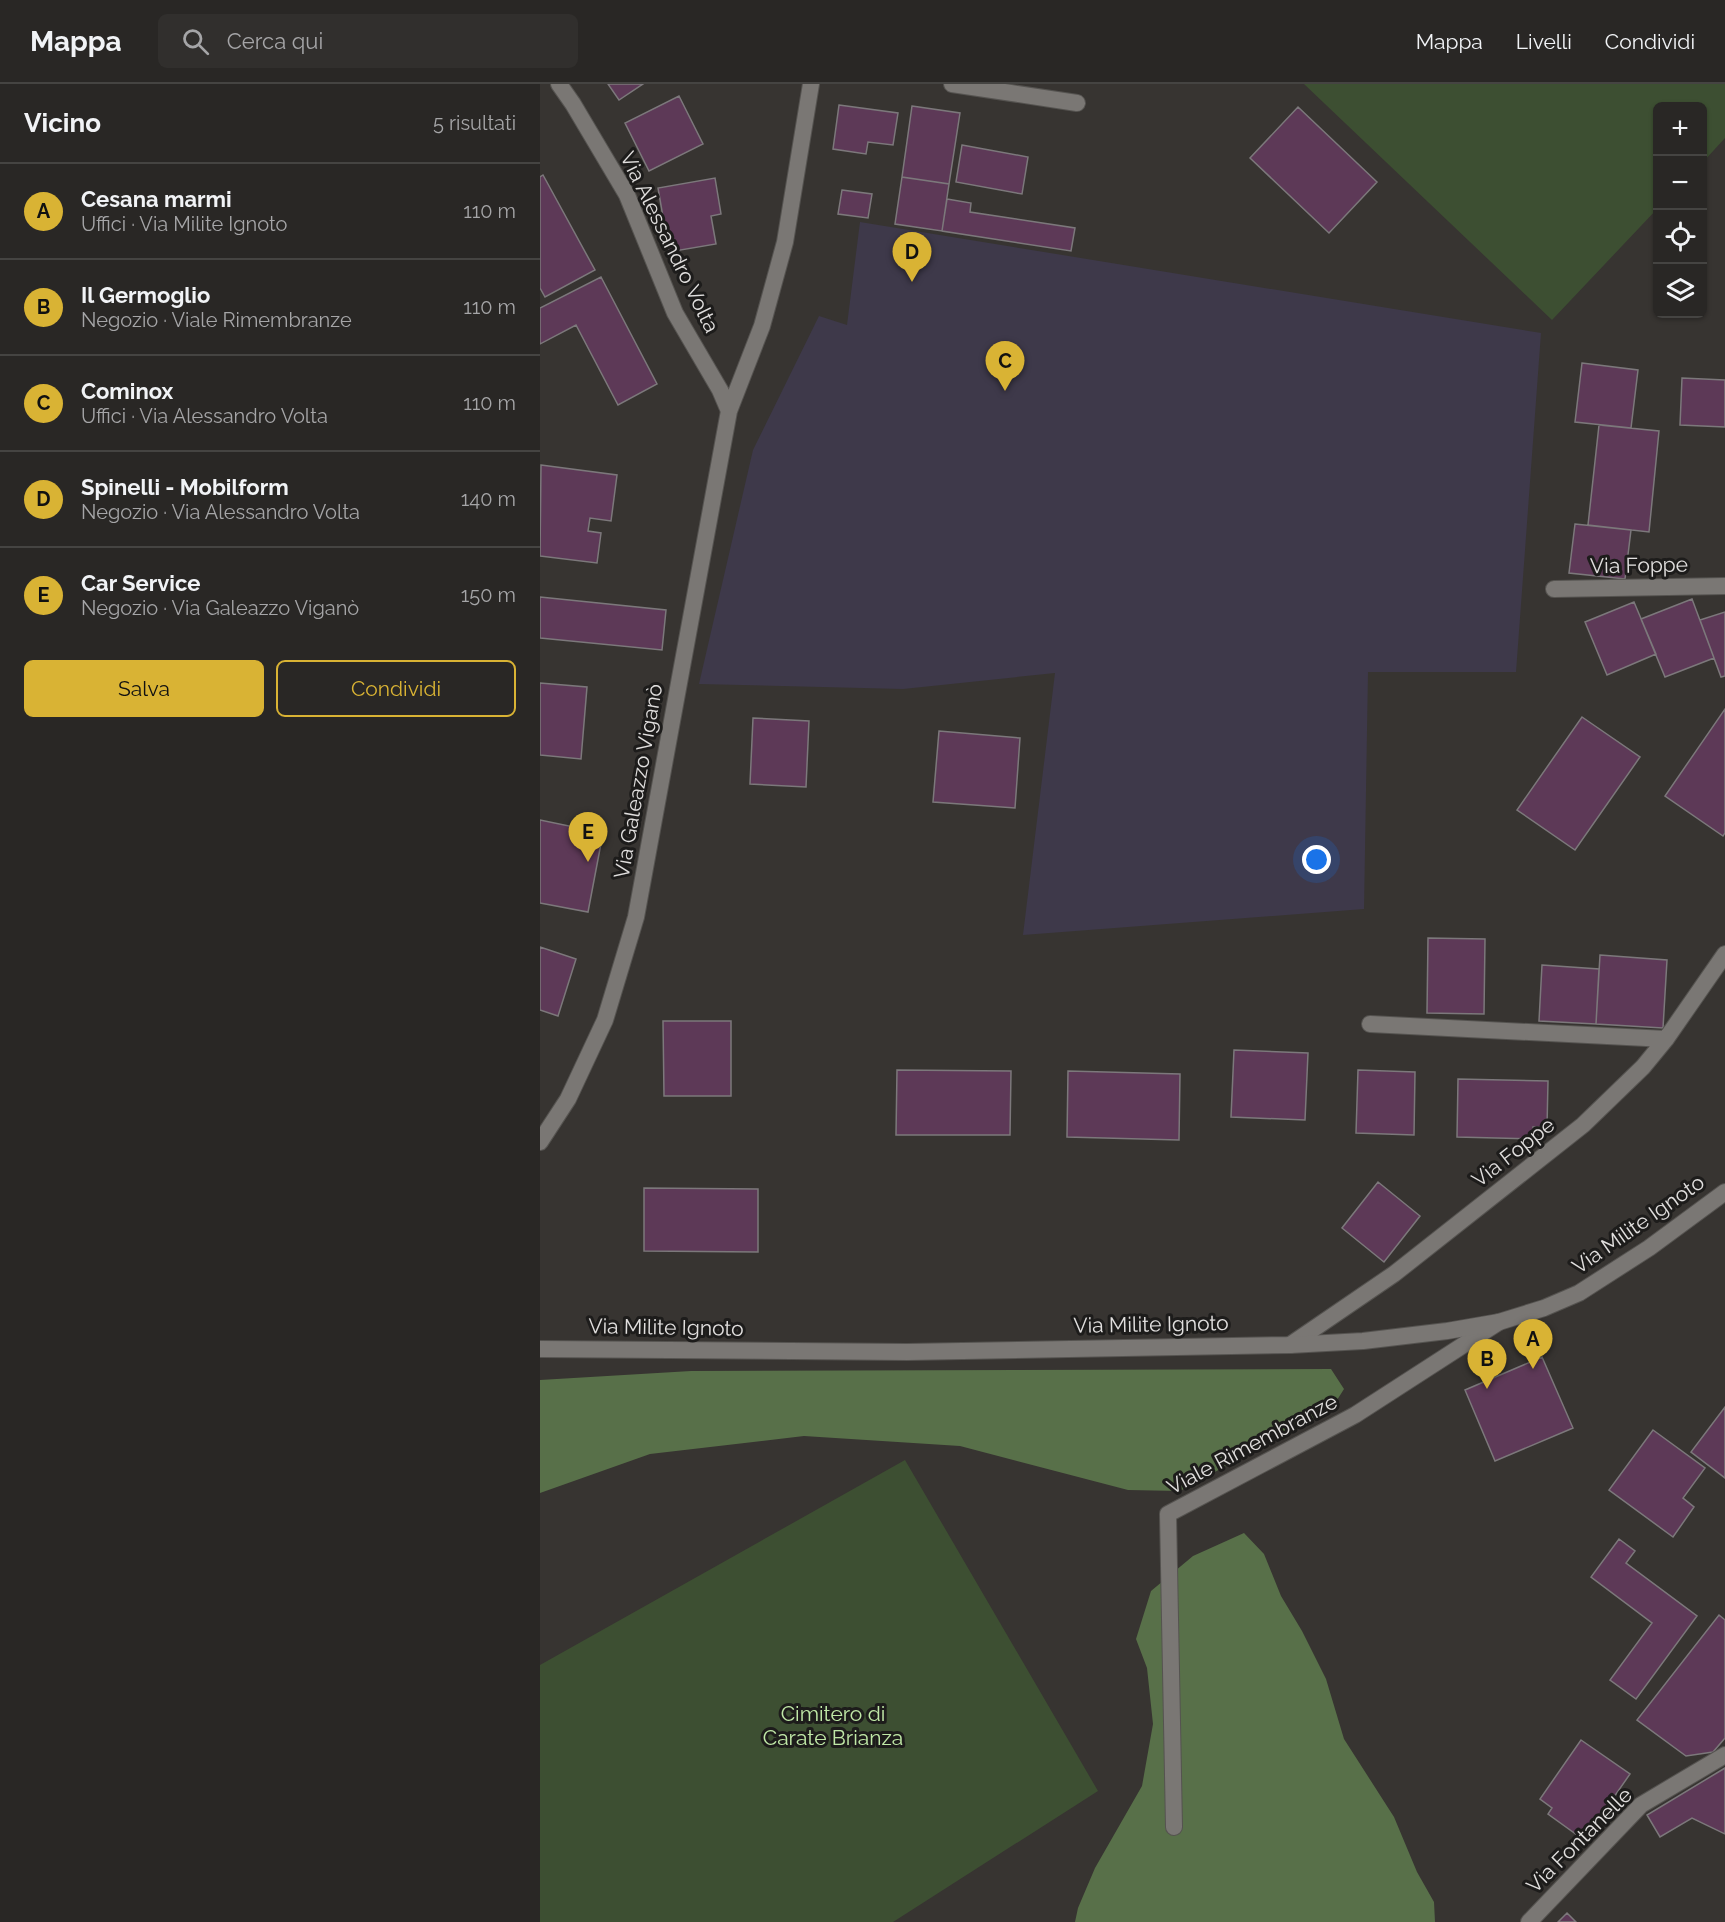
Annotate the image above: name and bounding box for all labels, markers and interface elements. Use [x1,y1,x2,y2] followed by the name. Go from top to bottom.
[158,14,578,68] search box
[30,25,122,58] text: Mappa
[179,25,212,58] icon: search
[227,28,323,54] text: Cerca qui
[1416,29,1483,54] text: Mappa
[1516,29,1572,54] text: Livelli
[1605,29,1695,54] text: Condividi
[1653,102,1707,318] map controls
[1653,102,1707,156] button: +
[24,108,101,138] text: Vicino
[433,111,516,135] text: 5 risultati
[615,148,725,336] street label: Via Alessandro Volta
[1653,156,1707,210] button: −
[81,186,232,212] text: Cesana marmi
[37,199,50,223] text: A
[463,199,516,223] text: 110 m
[1653,210,1707,264] button: locate
[81,212,287,236] text: Uffici · Via Milite Ignoto
[892,232,932,282] pin: D
[1653,264,1707,318] button: layers
[81,282,210,308] text: Il Germoglio
[37,295,50,319] text: B
[463,295,516,319] text: 110 m
[81,308,352,332] text: Negozio · Viale Rimembranze
[986,342,1024,391] pin: C
[81,378,173,404] text: Cominox
[37,391,50,415] text: C
[463,391,516,415] text: 110 m
[81,404,328,428] text: Uffici · Via Alessandro Volta
[81,474,289,500] text: Spinelli - Mobilform
[36,487,51,511] text: D
[461,487,516,511] text: 140 m
[81,500,360,524] text: Negozio · Via Alessandro Volta
[1590,552,1688,578] street label: Via Foppe
[81,570,200,596] text: Car Service
[37,583,50,607] text: E
[461,583,516,607] text: 150 m
[81,596,359,620] text: Negozio · Via Galeazzo Viganò
[24,660,264,717] button: Salva
[276,660,516,717] button: Condividi
[609,682,667,880] street label: Via Galeazzo Viganò
[568,812,608,862] pin: E
[1302,845,1331,874] your location
[1467,1112,1559,1192] street label: Via Foppe
[1567,1169,1709,1279] street label: Via Milite Ignoto
[1073,1310,1229,1338] street label: Via Milite Ignoto
[588,1313,744,1341] street label: Via Milite Ignoto
[1514,1320,1552,1369] pin: A
[1468,1340,1506,1389] pin: B
[1163,1389,1341,1499] street label: Viale Rimembranze
[763,1701,903,1750] park label: Cimitero di Carate Brianza
[1521,1782,1637,1898] street label: Via Fontanelle

